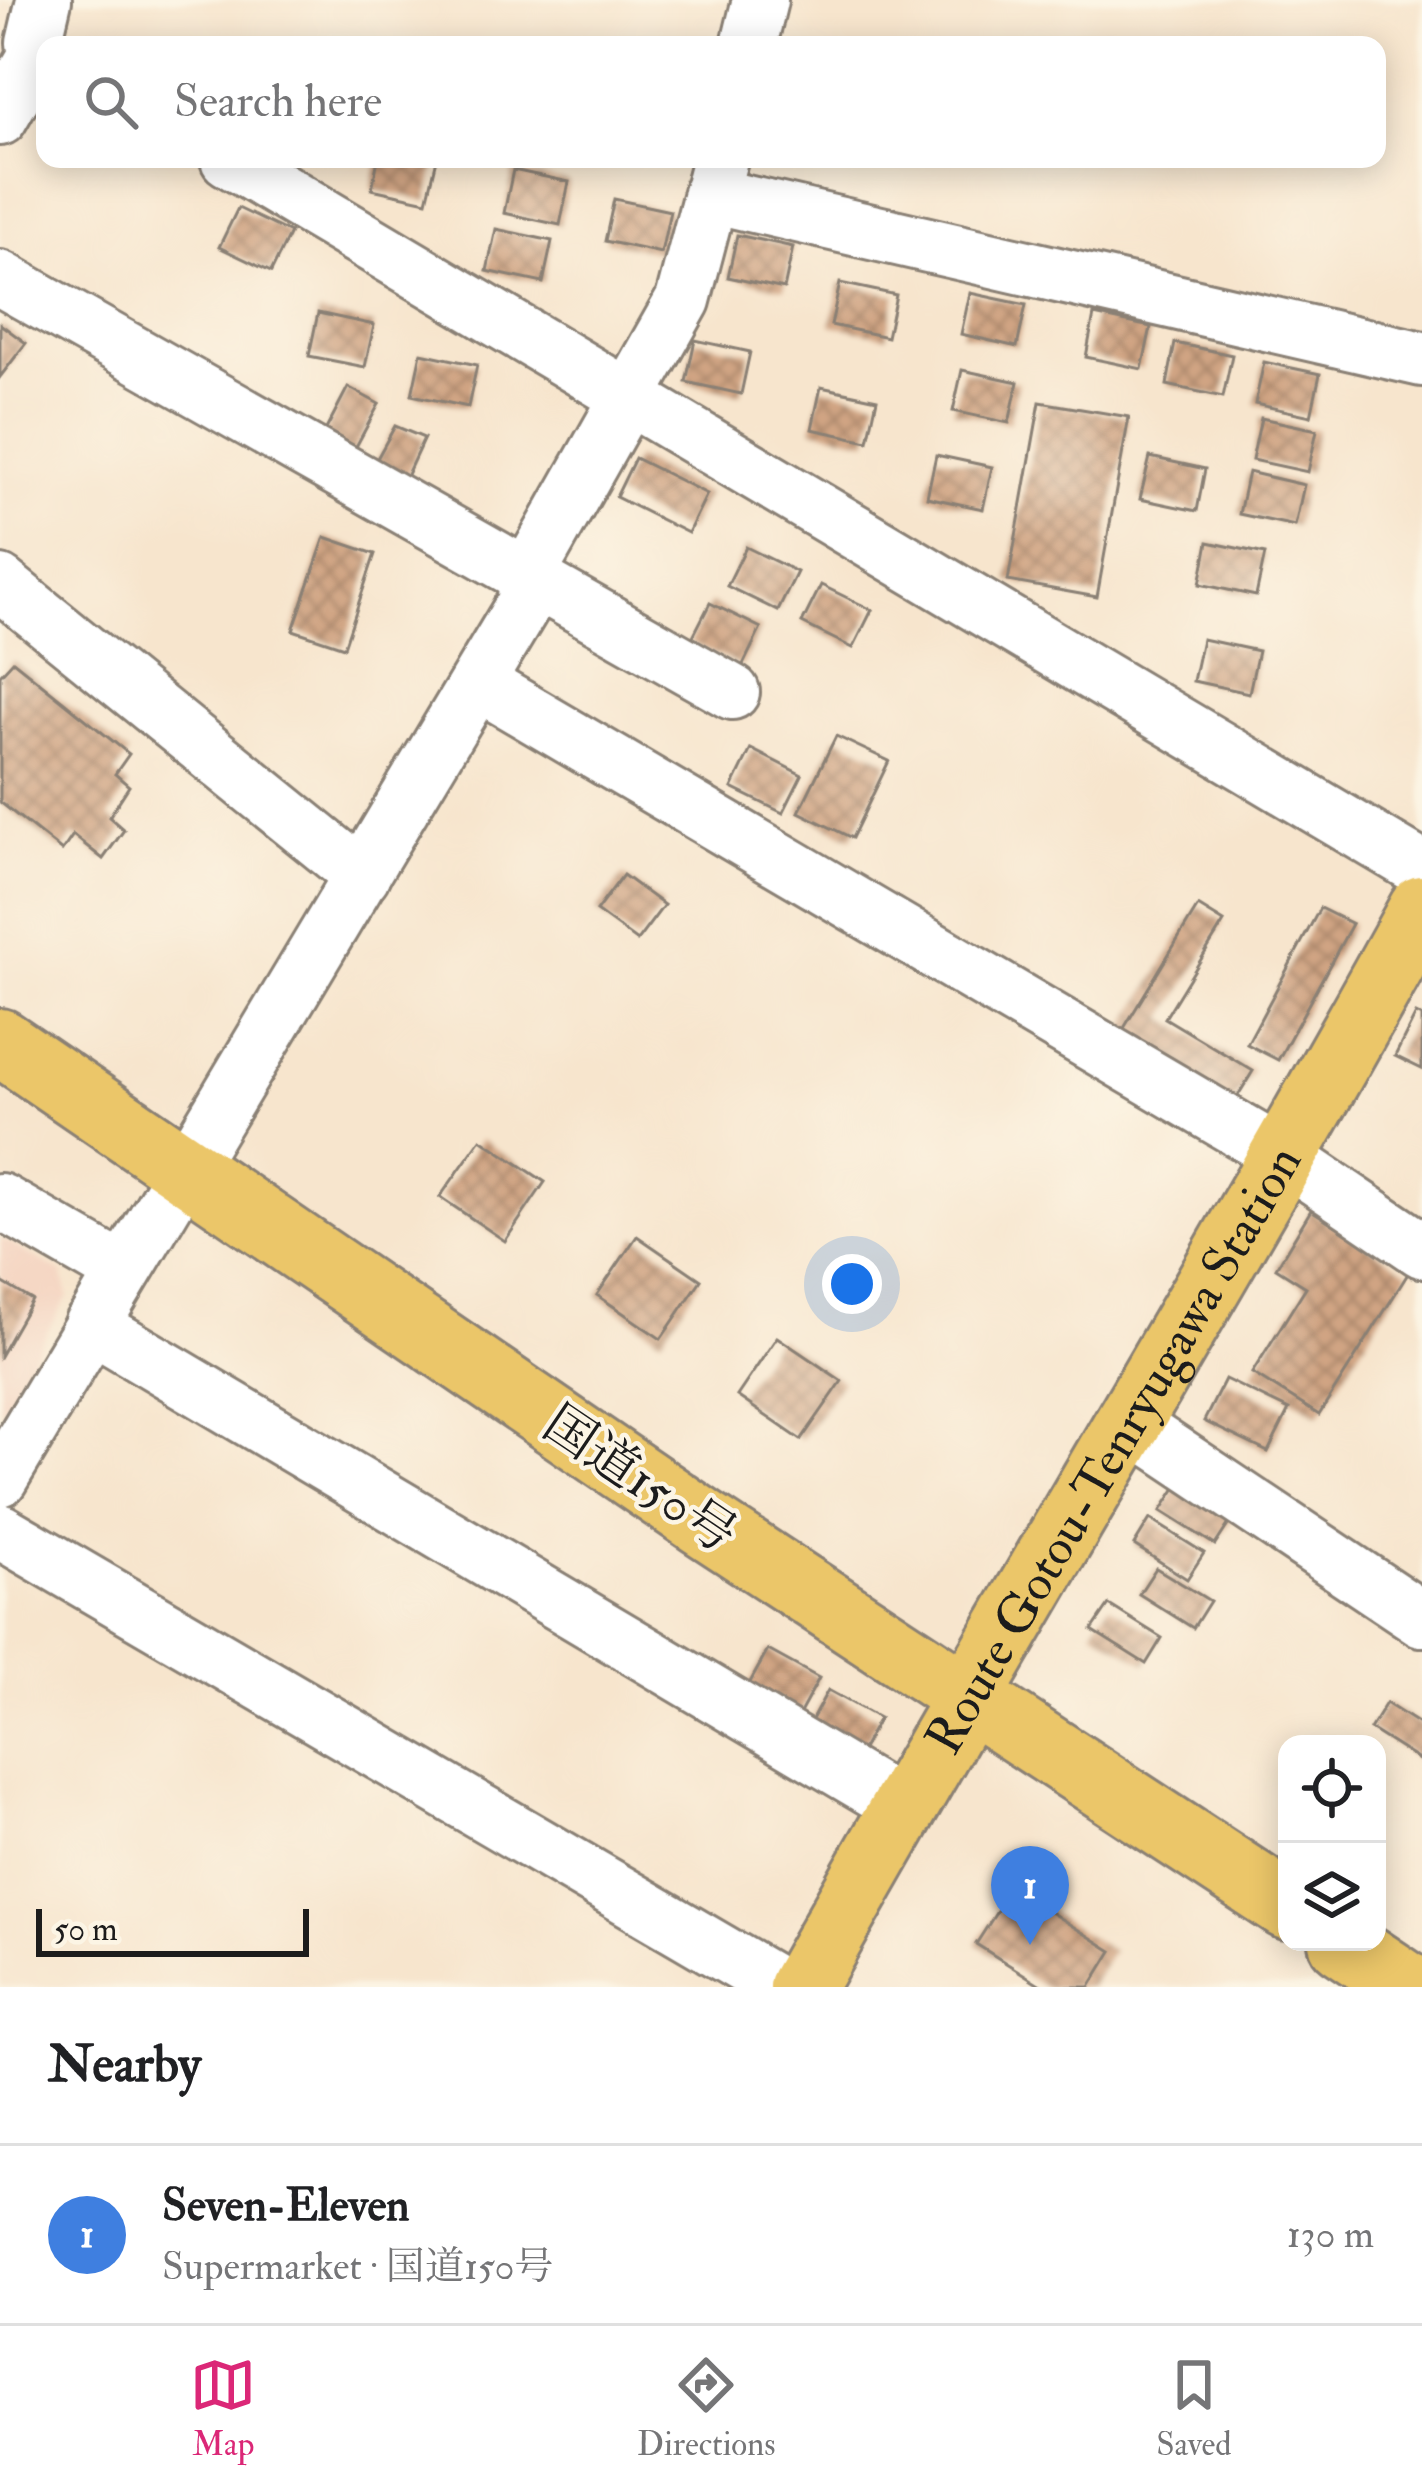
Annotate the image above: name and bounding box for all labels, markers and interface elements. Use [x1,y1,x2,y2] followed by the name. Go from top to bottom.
[36,36,1386,168] search box
[78,69,144,135] icon: search
[174,74,382,130] text: Search here
[912,1134,1316,1766] street label: Route Gotou-Tenryugawa Station
[822,1254,882,1314] your location
[531,1392,749,1567] street label: 国道150号
[1278,1735,1386,1951] map controls
[1278,1735,1386,1843] button: locate
[1278,1843,1386,1951] button: layers
[991,1846,1069,1945] pin: 1
[36,1903,309,1956] scale bar
[54,1909,118,1950] text: 50 m
[48,2033,201,2097] text: Nearby
[162,2178,409,2234] text: Seven-Eleven
[80,2210,94,2259] text: 1
[1287,2210,1374,2259] text: 130 m
[162,2242,554,2291] text: Supermarket · 国道150号
[190,2352,256,2465] tab: Map
[637,2352,776,2465] tab: Directions
[1156,2352,1232,2465] tab: Saved

